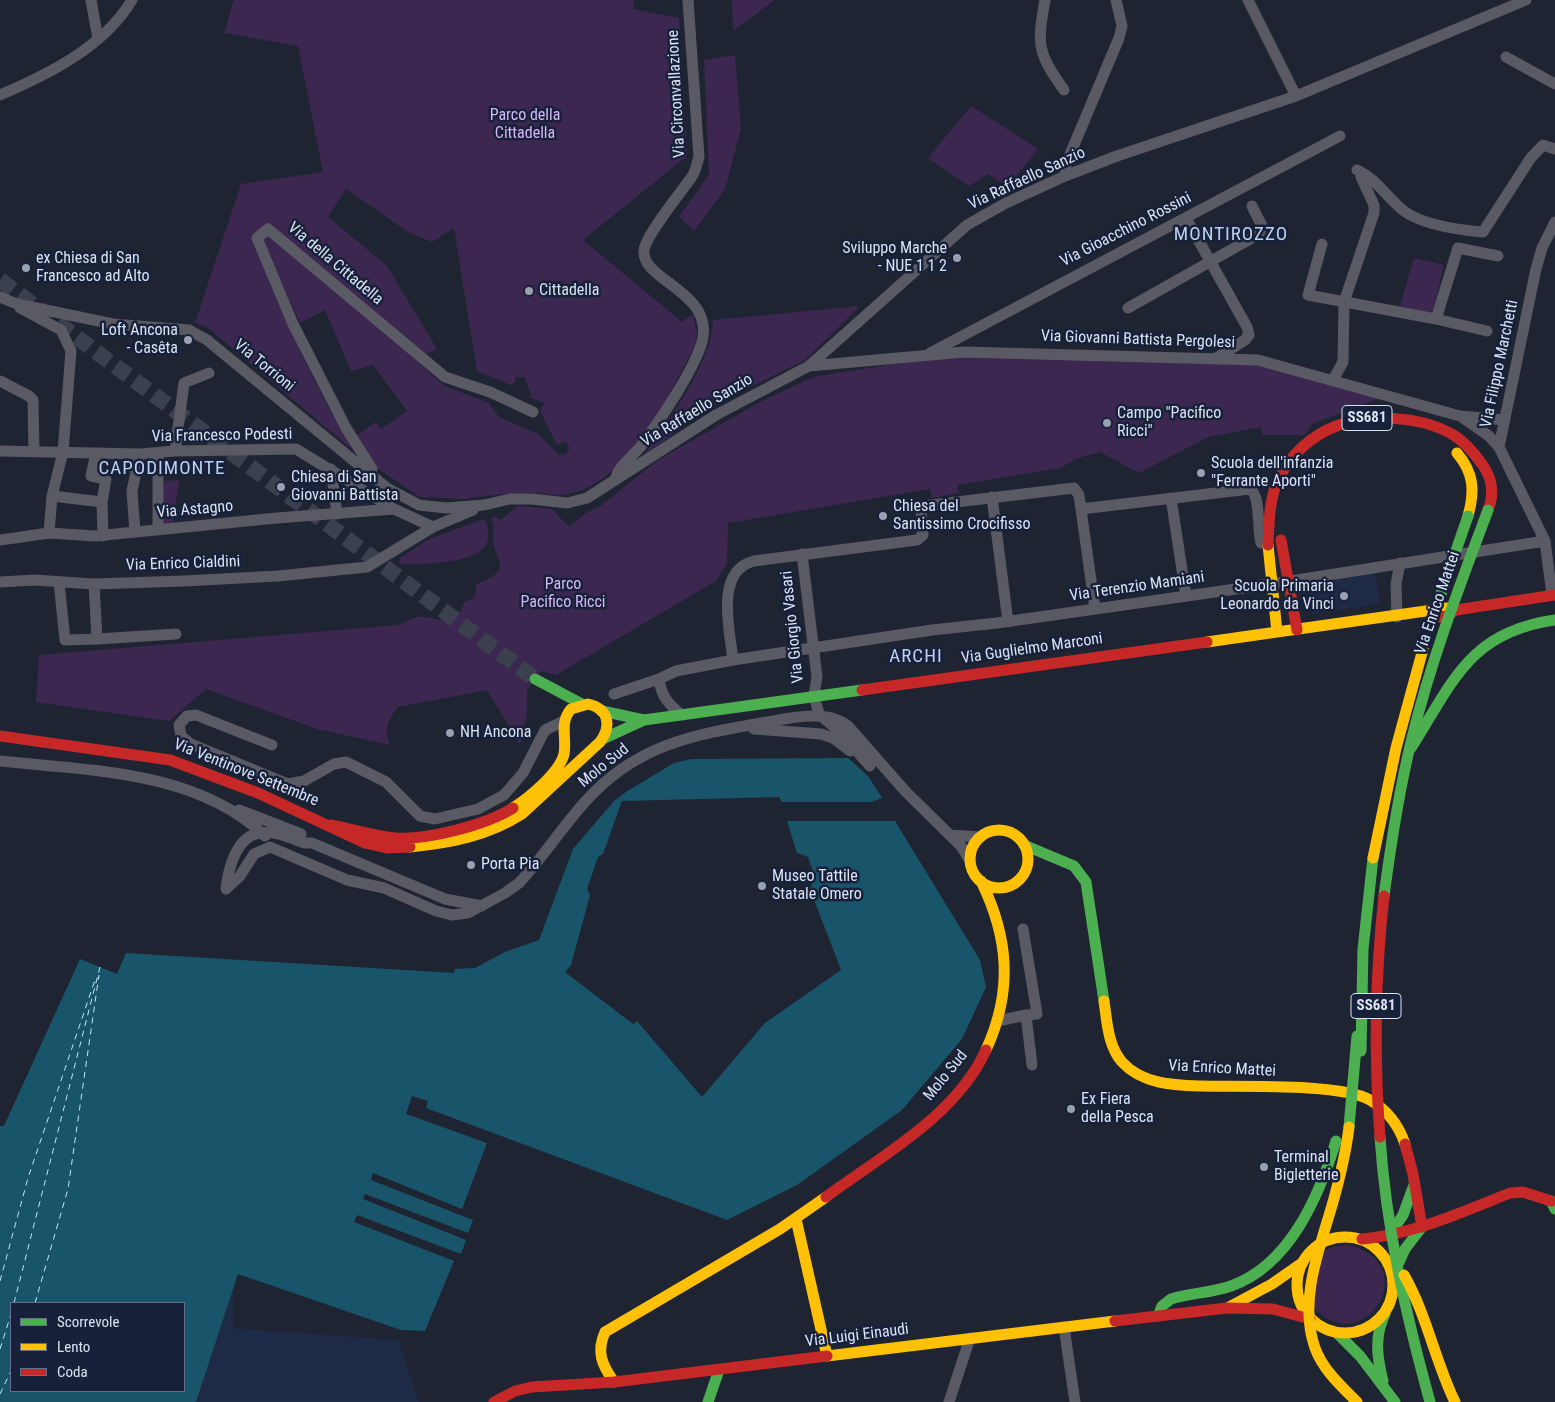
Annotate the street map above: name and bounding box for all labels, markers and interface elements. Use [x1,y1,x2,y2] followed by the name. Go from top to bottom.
[664,30,690,158] street label: Via Circonvallazione
[490,106,560,144] park label: Parco della Cittadella
[965,143,1089,215] street label: Via Raffaello Sanzio
[1057,189,1195,271] street label: Via Gioacchino Rossini
[283,219,387,309] street label: Via della Cittadella
[1173,224,1289,246] district label: MONTIROZZO
[842,239,947,277] place label: Sviluppo Marche - NUE 1 1 2
[36,249,150,287] place label: ex Chiesa di San Francesco ad Alto
[951,252,963,264] marker: Sviluppo Marche - NUE 1 1 2
[20,262,32,274] marker: ex Chiesa di San Francesco ad Alto
[539,281,599,301] place label: Cittadella
[523,285,535,297] marker: Cittadella
[1477,298,1523,430] street label: Via Filippo Marchetti
[101,321,178,359] place label: Loft Ancona - Casêta
[1041,327,1235,353] street label: Via Giovanni Battista Pergolesi
[182,334,194,346] marker: Loft Ancona - Casêta
[230,336,298,396] street label: Via Torrioni
[638,370,756,452] street label: Via Raffaello Sanzio
[1117,404,1221,442] place label: Campo "Pacifico Ricci"
[1342,406,1392,430] road number: SS681
[1101,417,1113,429] marker: Campo "Pacifico Ricci"
[152,425,292,447] street label: Via Francesco Podesti
[1211,454,1333,492] place label: Scuola dell'infanzia "Ferrante Aporti"
[97,458,227,480] district label: CAPODIMONTE
[1195,467,1207,479] marker: Scuola dell'infanzia "Ferrante Aporti"
[291,468,399,506] place label: Chiesa di San Giovanni Battista
[275,481,287,493] marker: Chiesa di San Giovanni Battista
[156,497,234,523] street label: Via Astagno
[893,497,1030,535] place label: Chiesa del Santissimo Crocifisso
[877,510,889,522] marker: Chiesa del Santissimo Crocifisso
[1411,549,1465,657] street label: Via Enrico Mattei
[125,552,241,576] street label: Via Enrico Cialdini
[1068,568,1206,606] street label: Via Terenzio Mamiani
[778,570,808,684] street label: Via Giorgio Vasari
[520,575,606,613] park label: Parco Pacifico Ricci
[1220,577,1334,615] place label: Scuola Primaria Leonardo da Vinci
[1338,590,1350,602] marker: Scuola Primaria Leonardo da Vinci
[960,630,1104,668] street label: Via Guglielmo Marconi
[889,646,943,668] district label: ARCHI
[460,723,531,743] place label: NH Ancona
[444,727,456,739] marker: NH Ancona
[171,735,321,811] street label: Via Ventinove Settembre
[575,740,633,792] street label: Molo Sud
[481,855,539,875] place label: Porta Pia
[465,859,477,871] marker: Porta Pia
[772,867,862,905] place label: Museo Tattile Statale Omero
[756,880,768,892] marker: Museo Tattile Statale Omero
[1351,994,1401,1018] road number: SS681
[920,1047,972,1105] street label: Molo Sud
[1168,1057,1276,1081] street label: Via Enrico Mattei
[1081,1090,1154,1128] place label: Ex Fiera della Pesca
[1065,1103,1077,1115] marker: Ex Fiera della Pesca
[1274,1148,1338,1186] place label: Terminal Bigletterie
[1258,1161,1270,1173] marker: Terminal Bigletterie
[10,1302,185,1392] legend
[57,1313,119,1331] text: Scorrevole
[804,1320,910,1352] street label: Via Luigi Einaudi
[57,1338,90,1356] text: Lento
[57,1363,88,1381] text: Coda

